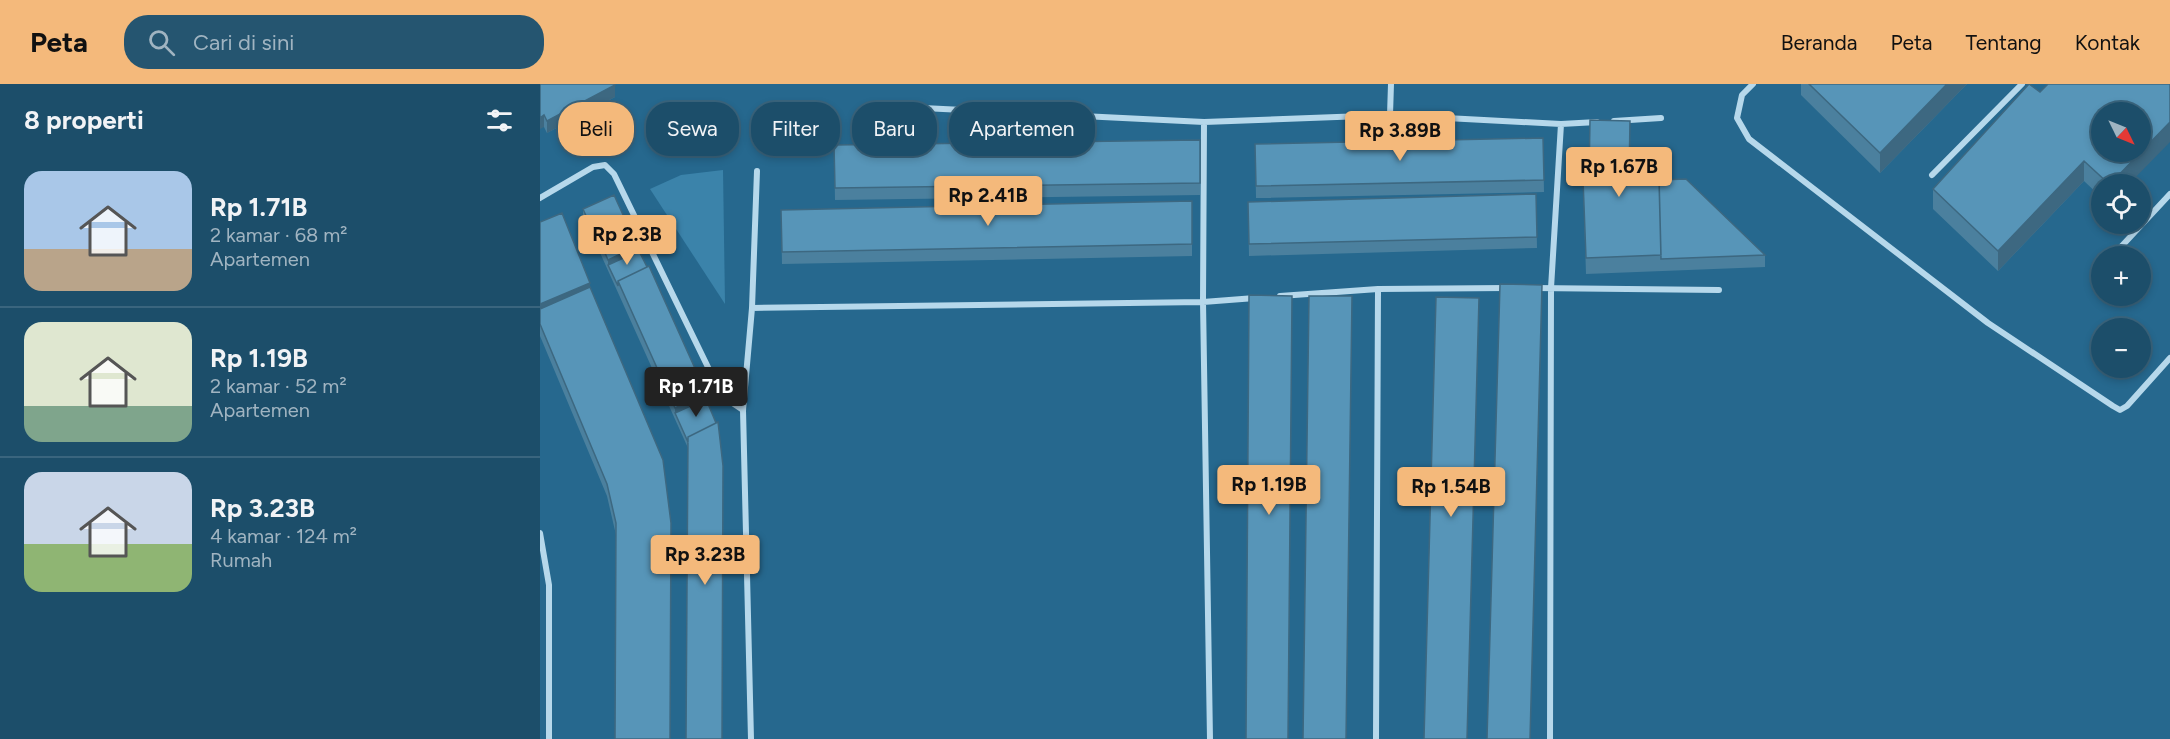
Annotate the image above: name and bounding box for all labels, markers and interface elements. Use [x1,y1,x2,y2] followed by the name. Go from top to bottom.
[124,15,544,69] search box
[30,25,88,59] text: Peta
[145,26,178,59] icon: search
[193,29,294,56] text: Cari di sini
[1781,30,1858,55] text: Beranda
[1891,30,1933,55] text: Peta
[1966,30,2042,55] text: Tentang
[2075,30,2140,55] text: Kontak
[558,102,634,156] chip: Beli
[646,102,739,156] chip: Sewa
[751,102,840,156] chip: Filter
[852,102,937,156] chip: Baru
[949,102,1095,156] chip: Apartemen
[2091,102,2151,162] north arrow
[2091,102,2151,378] map controls
[24,104,144,136] text: 8 properti
[483,104,516,137] icon: filters
[1338,111,1462,162] pin: Rp 3.89B
[1359,118,1441,142] text: Rp 3.89B
[1557,147,1681,198] pin: Rp 1.67B
[1580,154,1658,178] text: Rp 1.67B
[2091,174,2151,234] button: locate
[926,176,1050,227] pin: Rp 2.41B
[948,183,1028,207] text: Rp 2.41B
[210,191,307,223] text: Rp 1.71B
[72,195,144,267] icon: home
[572,215,682,266] pin: Rp 2.3B
[592,222,662,246] text: Rp 2.3B
[210,223,348,247] text: 2 kamar · 68 m²
[2091,246,2151,306] button: +
[210,247,310,271] text: Apartemen
[2091,318,2151,378] button: −
[210,342,308,374] text: Rp 1.19B
[72,346,144,418] icon: home
[634,367,758,418] pin: Rp 1.71B
[210,374,347,398] text: 2 kamar · 52 m²
[659,374,733,398] text: Rp 1.71B
[210,398,310,422] text: Apartemen
[1207,465,1331,516] pin: Rp 1.19B
[1389,467,1513,518] pin: Rp 1.54B
[1231,472,1307,496] text: Rp 1.19B
[1411,474,1491,498] text: Rp 1.54B
[210,492,315,524] text: Rp 3.23B
[72,496,144,568] icon: home
[210,524,357,548] text: 4 kamar · 124 m²
[643,535,767,586] pin: Rp 3.23B
[665,542,745,566] text: Rp 3.23B
[210,548,272,572] text: Rumah

